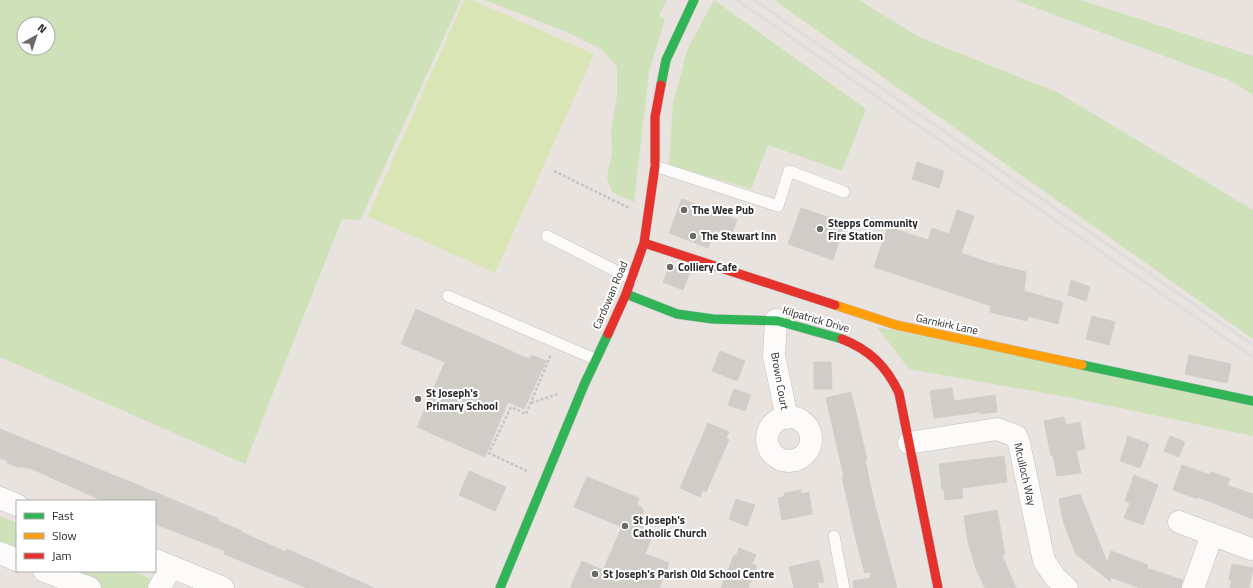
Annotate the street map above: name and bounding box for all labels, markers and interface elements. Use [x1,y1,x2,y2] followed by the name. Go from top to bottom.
[16,16,56,56] north arrow
[34,20,50,37] text: N
[692,202,754,218] place label: The Wee Pub
[679,205,689,215] marker: The Wee Pub
[828,215,918,244] place label: Stepps Community Fire Station
[815,224,825,234] marker: Stepps Community Fire Station
[701,228,776,244] place label: The Stewart Inn
[688,231,698,241] marker: The Stewart Inn
[588,258,632,332] street label: Cardowan Road
[678,259,738,275] place label: Colliery Cafe
[665,262,675,272] marker: Colliery Cafe
[781,302,852,336] street label: Kilpatrick Drive
[914,310,980,339] street label: Garnkirk Lane
[767,351,793,411] street label: Brown Court
[426,385,498,414] place label: St Joseph's Primary School
[413,394,423,404] marker: St Joseph's Primary School
[1010,441,1040,508] street label: Mculloch Way
[16,500,156,572] legend
[52,506,75,525] text: Fast
[633,512,707,541] place label: St Joseph's Catholic Church
[620,521,630,531] marker: St Joseph's Catholic Church
[52,526,77,545] text: Slow
[52,546,72,565] text: Jam
[603,566,774,582] place label: St Joseph's Parish Old School Centre
[590,569,600,579] marker: St Joseph's Parish Old School Centre

